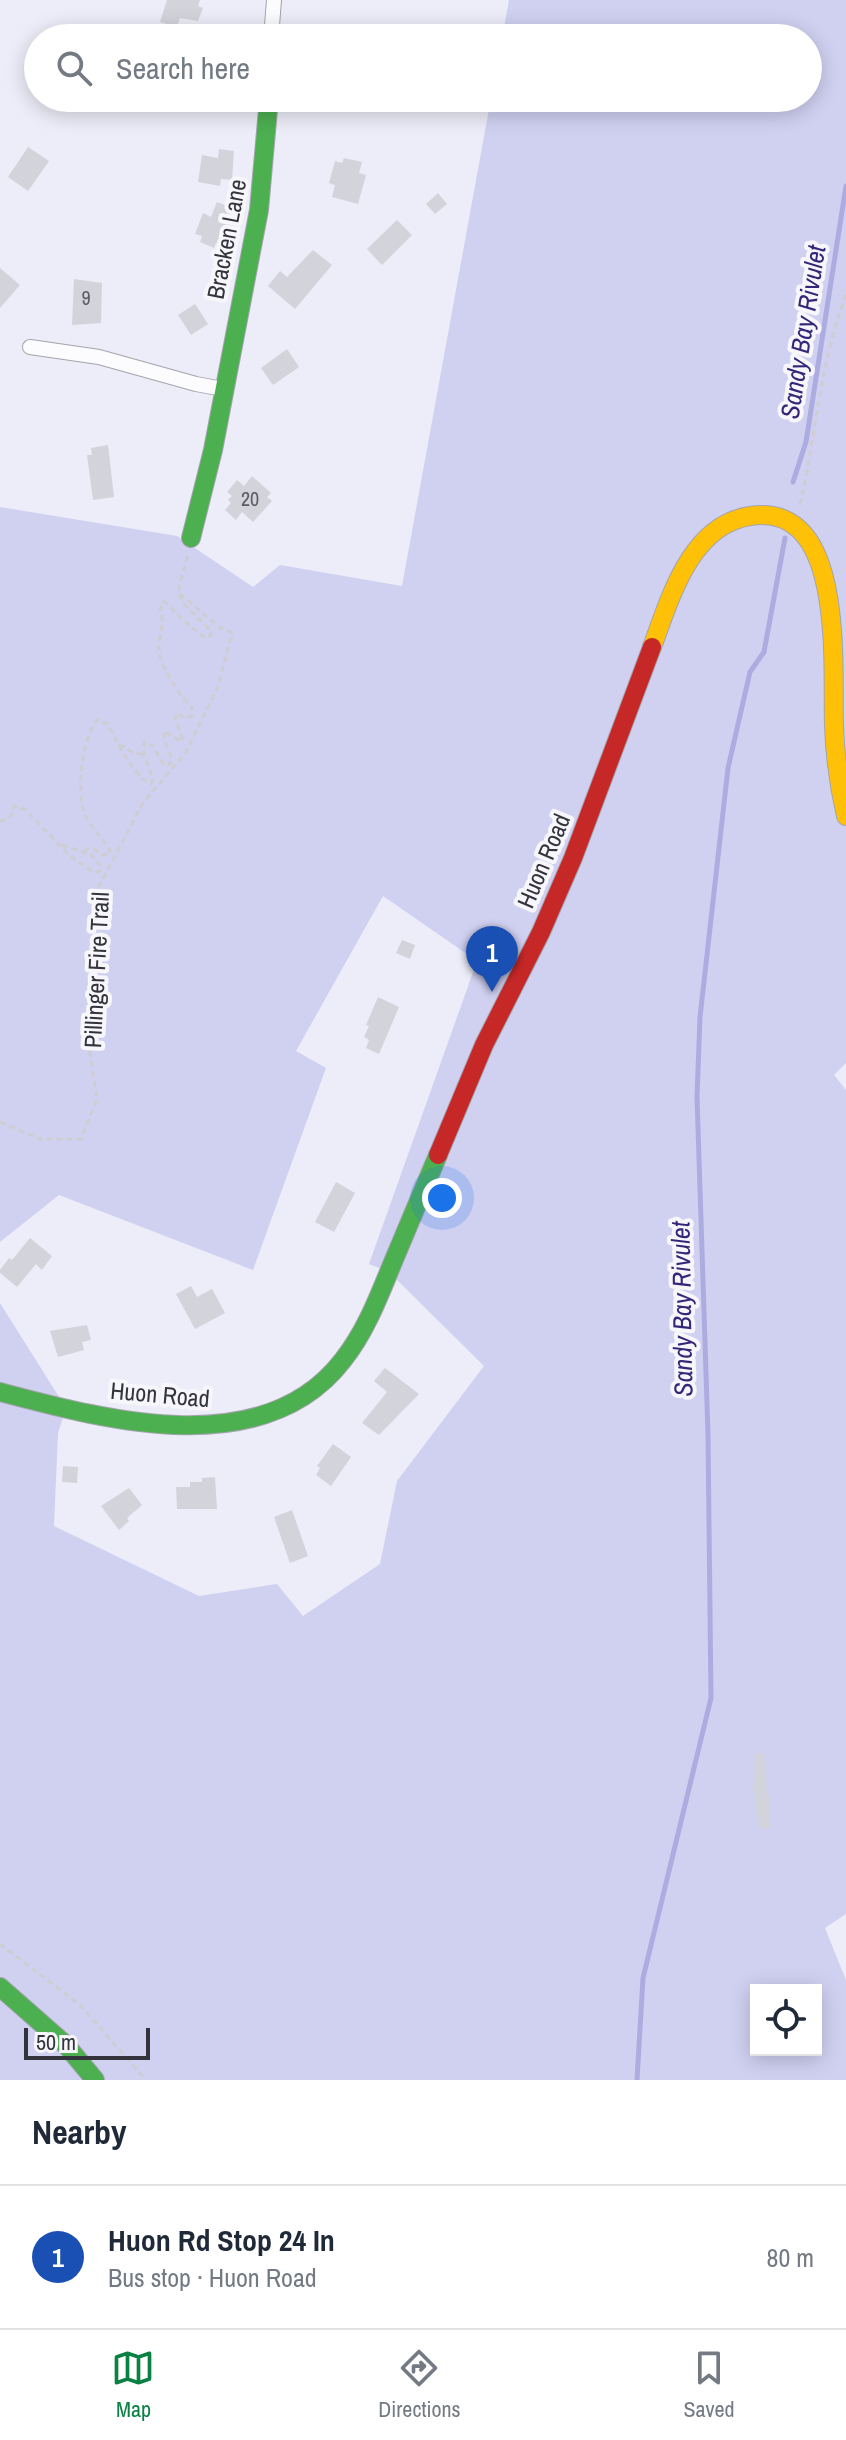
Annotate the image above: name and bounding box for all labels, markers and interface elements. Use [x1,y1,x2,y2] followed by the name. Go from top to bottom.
[24,24,822,112] search box
[52,46,96,90] icon: search
[116,48,250,88] text: Search here
[199,176,253,301] street label: Bracken Lane
[772,242,834,421] water label: Sandy Bay Rivulet
[81,284,91,311] house number: 9
[241,485,259,512] house number: 20
[509,809,577,913] street label: Huon Road
[76,891,116,1049] street label: Pillinger Fire Trail
[466,926,518,992] pin: 1
[422,1178,462,1218] your location
[662,1220,701,1397] water label: Sandy Bay Rivulet
[109,1374,211,1414] street label: Huon Road
[750,1984,822,2056] map controls
[750,1984,822,2056] button: locate
[24,2024,150,2060] scale bar
[36,2027,76,2057] text: 50 m
[32,2109,127,2155] text: Nearby
[108,2220,335,2260] text: Huon Rd Stop 24 In
[52,2240,64,2275] text: 1
[767,2240,814,2275] text: 80 m
[108,2260,317,2295] text: Bus stop · Huon Road
[111,2346,155,2424] tab: Map
[378,2346,461,2424] tab: Directions
[683,2346,735,2424] tab: Saved

